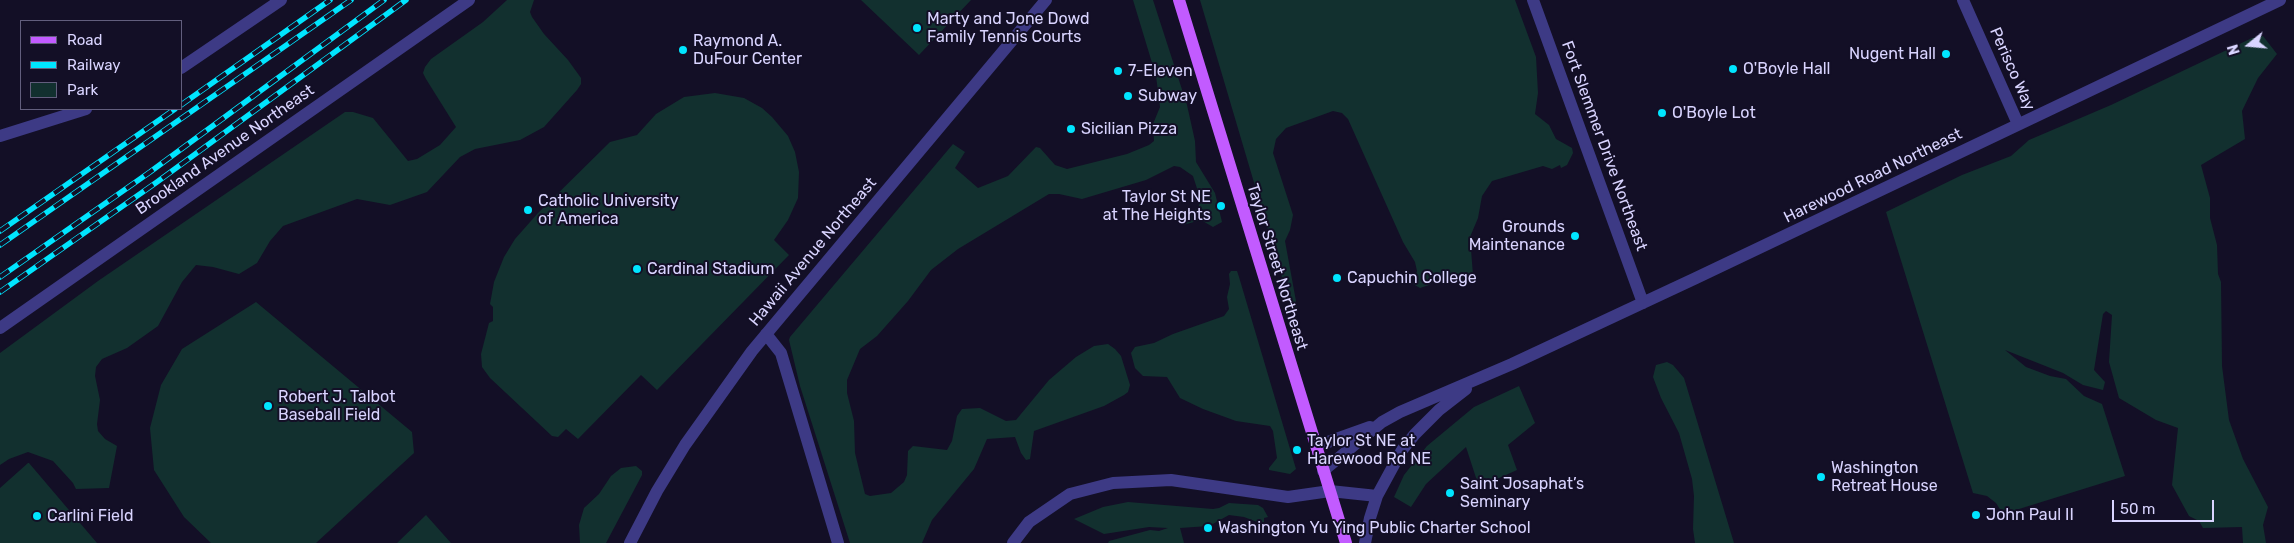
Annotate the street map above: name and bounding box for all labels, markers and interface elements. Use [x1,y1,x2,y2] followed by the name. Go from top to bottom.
[927,9,1090,47] place label: Marty and Jone Dowd Family Tennis Courts
[20,20,182,110] legend
[2224,20,2274,70] north arrow
[911,22,923,34] marker: Marty and Jone Dowd Family Tennis Courts
[1985,24,2039,114] street label: Perisco Way
[67,31,103,49] text: Road
[693,31,802,69] place label: Raymond A. DuFour Center
[1557,38,1651,254] street label: Fort Slemmer Drive Northeast
[2225,42,2244,57] text: N
[677,44,689,56] marker: Raymond A. DuFour Center
[1849,44,1936,64] place label: Nugent Hall
[1940,48,1952,60] marker: Nugent Hall
[67,56,121,74] text: Railway
[1743,59,1831,79] place label: O'Boyle Hall
[1128,61,1193,81] place label: 7-Eleven
[1727,63,1739,75] marker: O'Boyle Hall
[1112,65,1124,77] marker: 7-Eleven
[67,81,98,99] text: Park
[132,81,318,219] street label: Brookland Avenue Northeast
[1138,86,1197,106] place label: Subway
[1122,90,1134,102] marker: Subway
[1672,103,1756,123] place label: O'Boyle Lot
[1656,107,1668,119] marker: O'Boyle Lot
[1081,119,1177,139] place label: Sicilian Pizza
[1065,123,1077,135] marker: Sicilian Pizza
[1781,124,1965,228] street label: Harewood Road Northeast
[745,174,881,330] street label: Hawaii Avenue Northeast
[1243,181,1311,353] street label: Taylor Street Northeast
[1103,187,1211,225] place label: Taylor St NE at The Heights
[538,191,679,229] place label: Catholic University of America
[1215,200,1227,212] marker: Taylor St NE at The Heights
[522,204,534,216] marker: Catholic University of America
[1469,217,1565,255] place label: Grounds Maintenance
[1569,230,1581,242] marker: Grounds Maintenance
[647,259,774,279] place label: Cardinal Stadium
[631,263,643,275] marker: Cardinal Stadium
[1347,268,1477,288] place label: Capuchin College
[1331,272,1343,284] marker: Capuchin College
[278,387,395,425] place label: Robert J. Talbot Baseball Field
[262,400,274,412] marker: Robert J. Talbot Baseball Field
[1307,431,1431,469] place label: Taylor St NE at Harewood Rd NE
[1291,444,1303,456] marker: Taylor St NE at Harewood Rd NE
[1831,458,1938,496] place label: Washington Retreat House
[1815,471,1827,483] marker: Washington Retreat House
[1460,474,1584,512] place label: Saint Josaphat’s Seminary
[1444,487,1456,499] marker: Saint Josaphat’s Seminary
[2114,490,2216,522] scale bar
[2120,500,2155,518] text: 50 m
[1986,505,2074,525] place label: John Paul II
[47,506,133,526] place label: Carlini Field
[1970,509,1982,521] marker: John Paul II
[31,510,43,522] marker: Carlini Field
[1218,518,1531,538] place label: Washington Yu Ying Public Charter School
[1202,522,1214,534] marker: Washington Yu Ying Public Charter School

